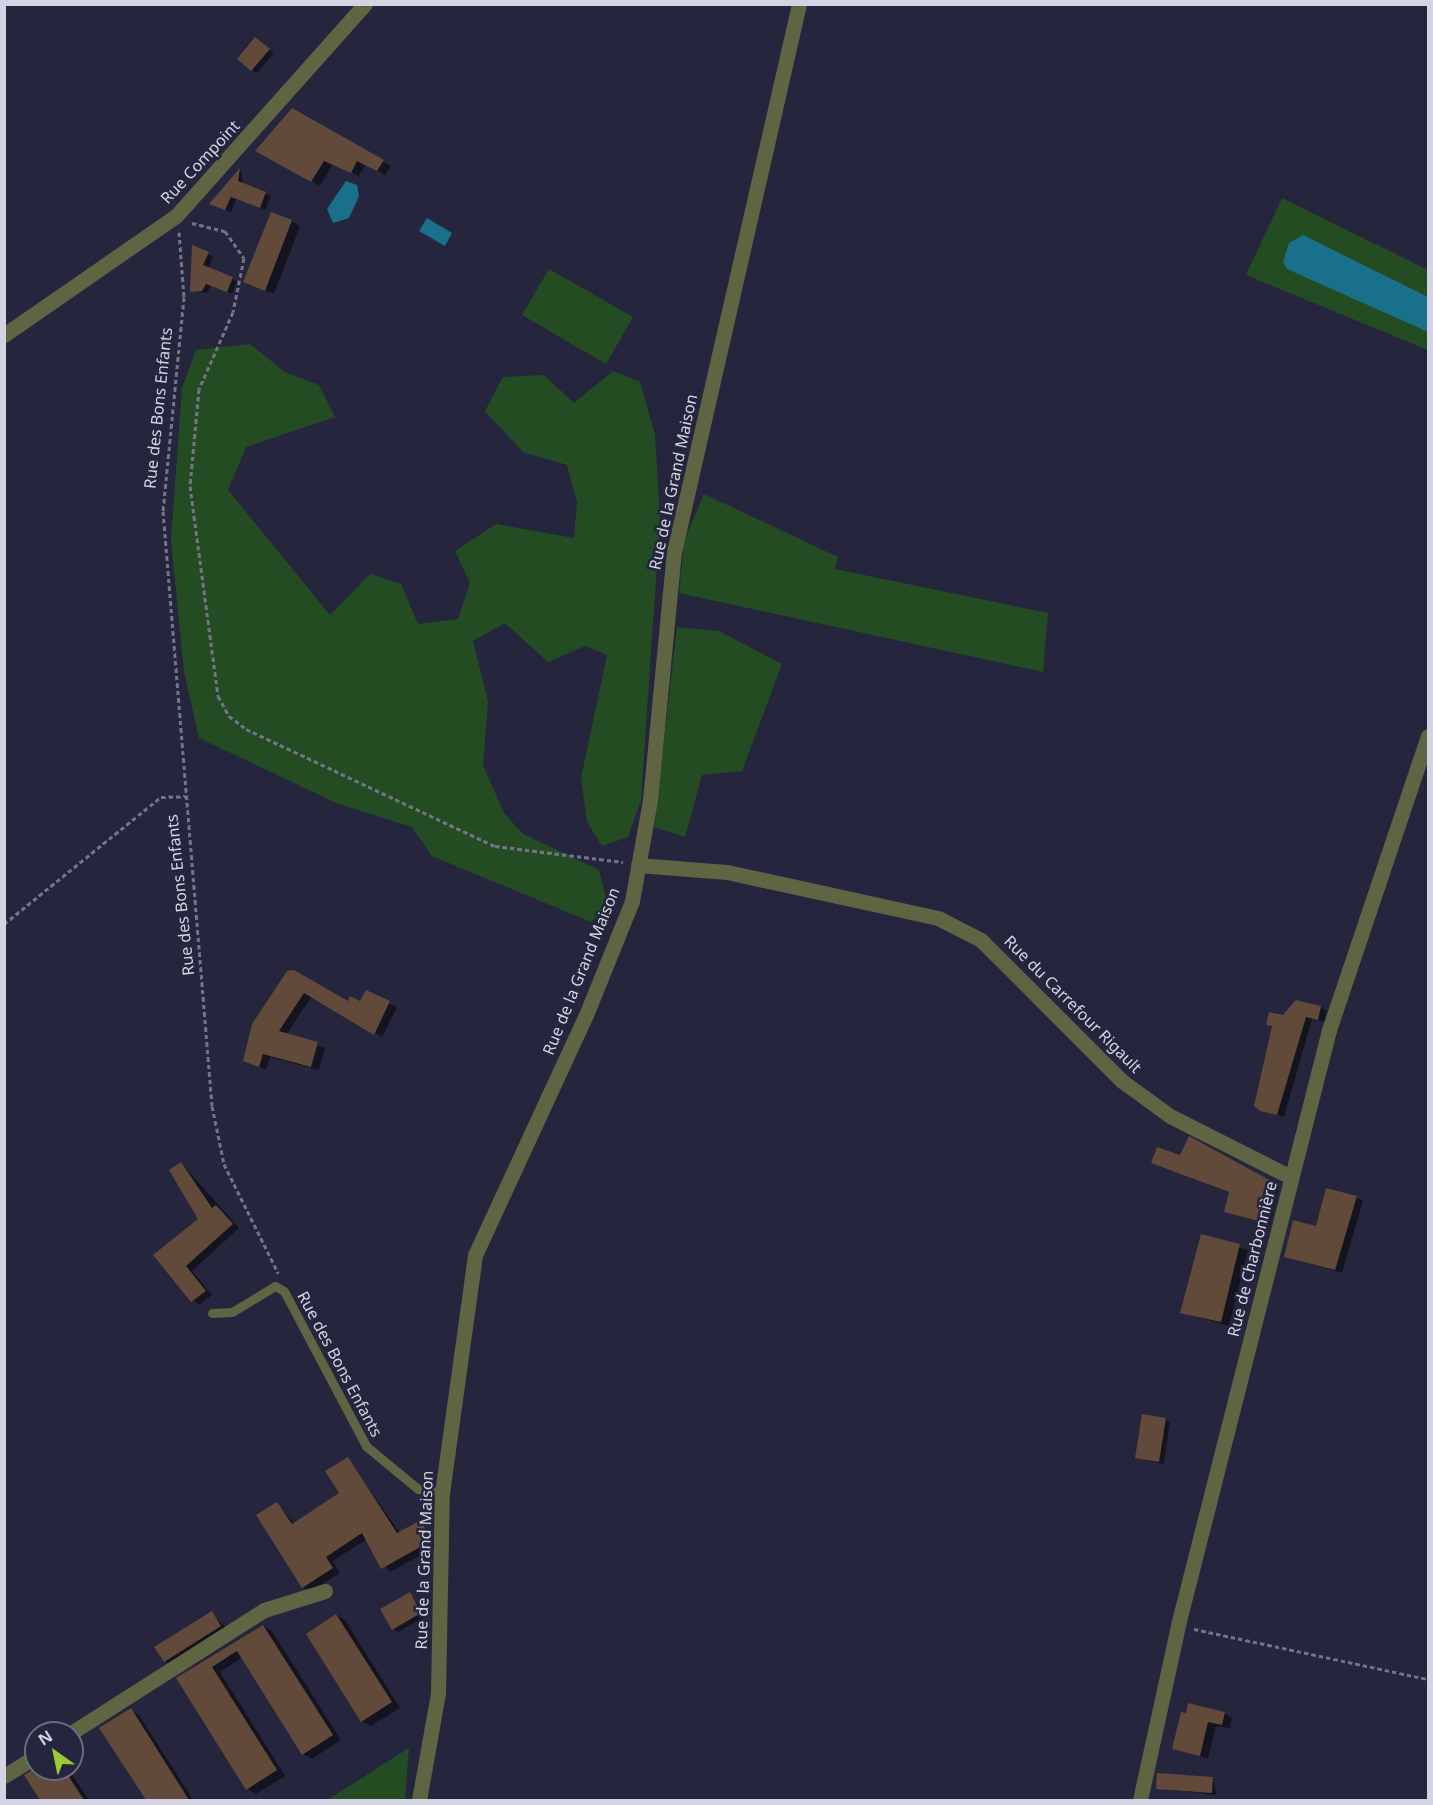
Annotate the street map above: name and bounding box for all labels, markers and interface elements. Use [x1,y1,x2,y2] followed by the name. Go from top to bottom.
[156,116,244,208] street label: Rue Compoint
[140,326,176,490] street label: Rue des Bons Enfants
[645,392,701,572] street label: Rue de la Grand Maison
[162,813,198,977] street label: Rue des Bons Enfants
[539,884,623,1058] street label: Rue de la Grand Maison
[1000,931,1146,1077] street label: Rue du Carrefour Rigault
[1223,1179,1281,1339] street label: Rue de Charbonnière
[293,1288,387,1440] street label: Rue des Bons Enfants
[411,1470,437,1650] street label: Rue de la Grand Maison
[24,1721,84,1781] north arrow
[34,1725,57,1750] text: N

